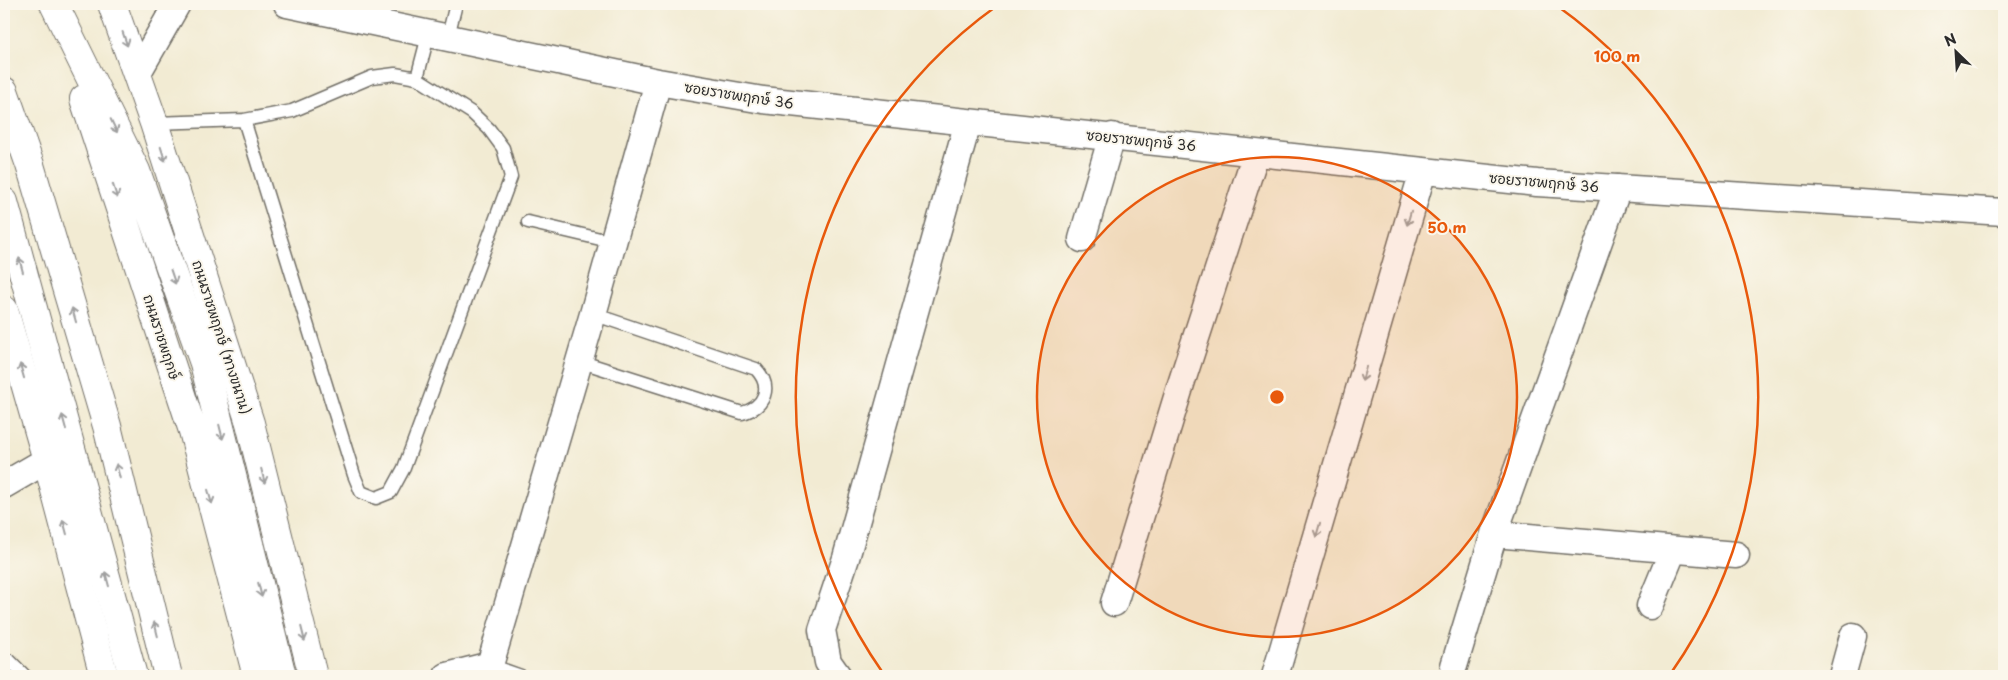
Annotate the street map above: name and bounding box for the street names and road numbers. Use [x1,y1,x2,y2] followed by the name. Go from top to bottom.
[683,76,795,114] street label: ซอยราชพฤกษ์ 36
[1085,124,1197,156] street label: ซอยราชพฤกษ์ 36
[1488,167,1600,197] street label: ซอยราชพฤกษ์ 36
[187,257,257,417] street label: ถนนราชพฤกษ์ (ทางขนาน)
[138,292,186,383] street label: ถนนราชพฤกษ์

